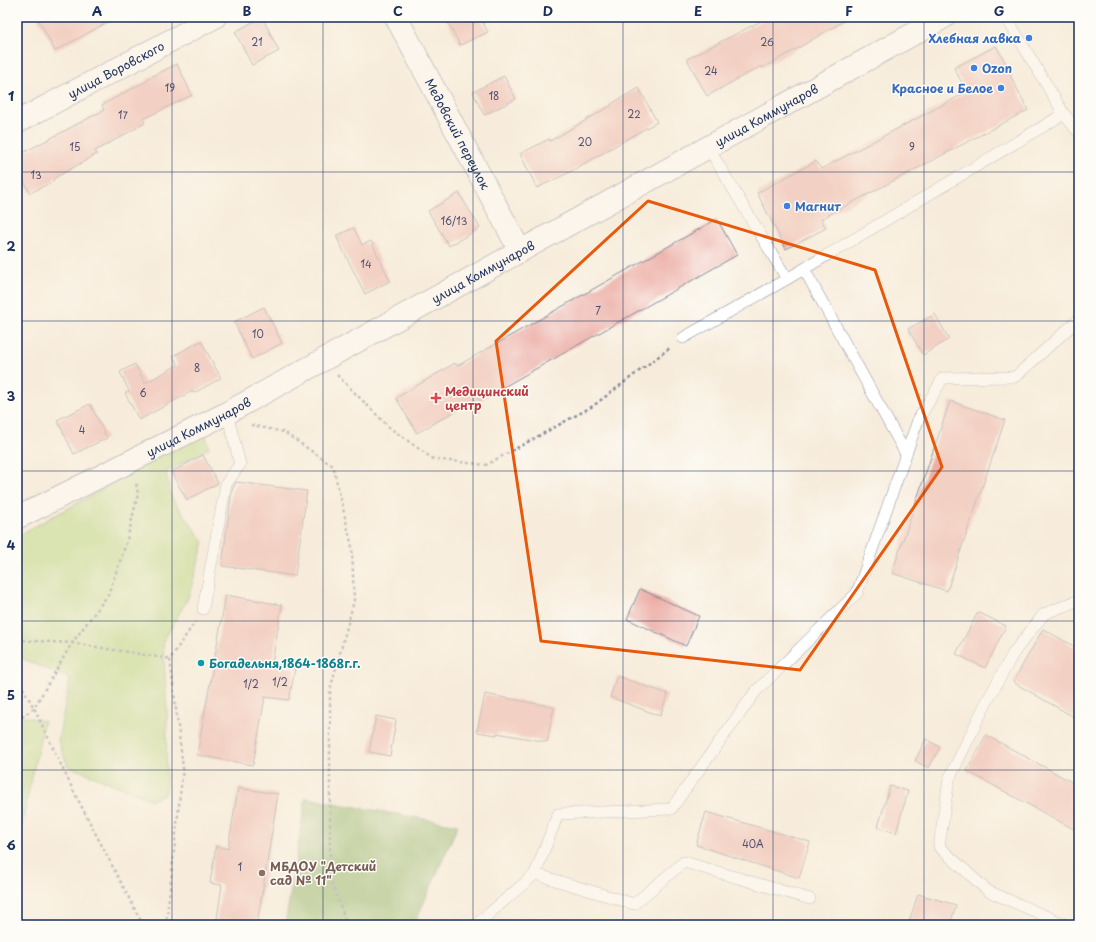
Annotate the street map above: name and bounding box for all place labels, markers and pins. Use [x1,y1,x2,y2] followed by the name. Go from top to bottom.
[928,29,1021,47] place label: Хлебная лавка
[1024,33,1034,43] marker: Хлебная лавка
[982,59,1012,77] place label: Ozon
[969,63,979,73] marker: Ozon
[892,79,993,97] place label: Красное и Белое
[996,83,1006,93] marker: Красное и Белое
[795,197,841,215] place label: Магнит
[782,201,792,211] marker: Магнит
[445,382,529,414] place label: Медицинский центр
[430,392,442,404] marker: Медицинский центр
[209,654,361,672] place label: Богадельня,1864-1868г.г.
[196,658,206,668] marker: Богадельня,1864-1868г.г.
[270,857,376,889] place label: МБДОУ "Детский сад № 11"
[257,868,267,878] marker: МБДОУ "Детский сад № 11"

